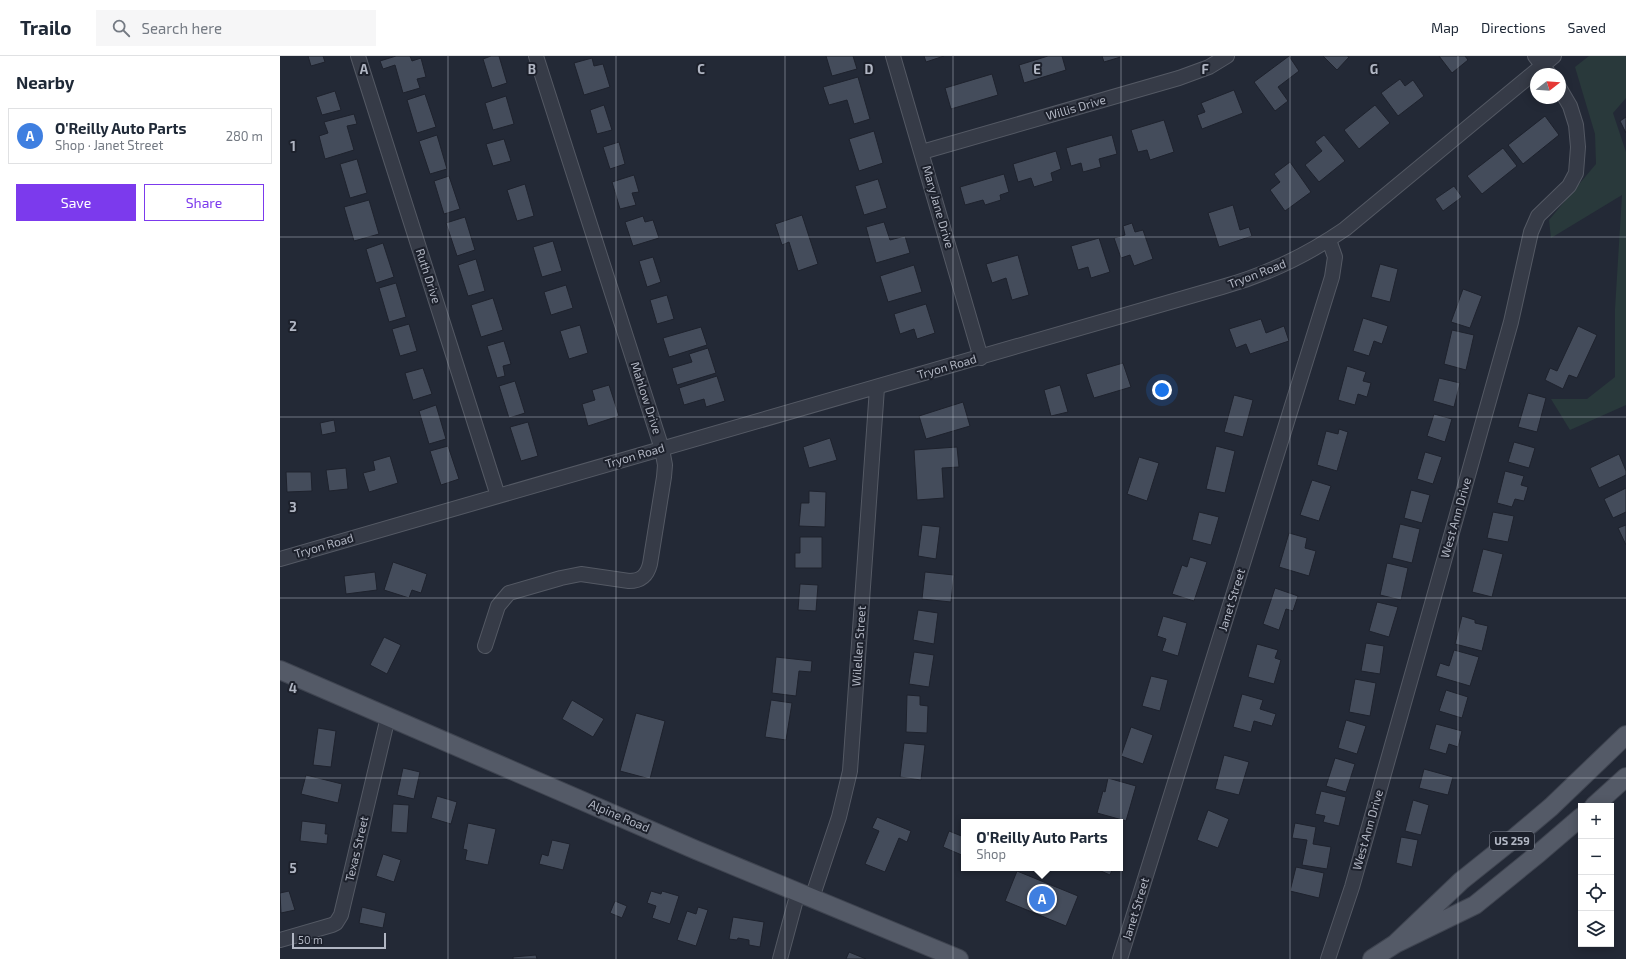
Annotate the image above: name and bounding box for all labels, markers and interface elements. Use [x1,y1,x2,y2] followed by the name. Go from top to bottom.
[96,10,376,46] search box
[20,16,72,39] text: Trailo
[110,17,132,39] icon: search
[142,19,222,37] text: Search here
[1431,19,1459,36] text: Map
[1481,19,1546,36] text: Directions
[1568,19,1606,36] text: Saved
[360,61,369,77] text: A
[528,61,536,77] text: B
[697,61,705,77] text: C
[865,61,874,77] text: D
[1033,61,1041,77] text: E
[1201,61,1209,77] text: F
[1370,61,1378,77] text: G
[1530,68,1566,104] north arrow
[16,72,74,92] text: Nearby
[1044,92,1107,122] street label: Willis Drive
[55,119,186,137] text: O'Reilly Auto Parts
[26,128,34,144] text: A
[226,128,263,144] text: 280 m
[55,137,163,153] text: Shop · Janet Street
[290,138,296,154] text: 1
[920,164,958,250] street label: Mary Jane Drive
[16,184,136,221] button: Save
[144,184,264,221] button: Share
[413,246,444,305] street label: Ruth Drive
[1226,256,1288,291] street label: Tryon Road
[289,318,297,334] text: 2
[915,351,978,381] street label: Tryon Road
[629,360,665,436] street label: Mahlow Drive
[1152,380,1172,400] your location
[603,440,666,470] street label: Tryon Road
[1437,476,1473,560] street label: West Ann Drive
[289,499,297,515] text: 3
[292,530,355,560] street label: Tryon Road
[1215,566,1247,633] street label: Janet Street
[848,605,868,687] street label: Wilellen Street
[289,680,297,696] text: 4
[1349,788,1385,872] street label: West Ann Drive
[587,796,652,834] street label: Alpine Road
[1578,803,1614,947] map controls
[1578,803,1614,839] button: +
[342,814,370,883] street label: Texas Street
[961,819,1123,871] popup
[976,828,1108,846] text: O'Reilly Auto Parts
[1490,832,1534,850] road number: US 259
[1578,839,1614,875] button: −
[976,846,1006,862] text: Shop
[289,860,297,876] text: 5
[1119,875,1151,942] street label: Janet Street
[1578,875,1614,911] button: locate
[1029,884,1055,914] pin: A
[1578,911,1614,947] button: layers
[292,931,386,950] scale bar
[298,933,323,946] text: 50 m

